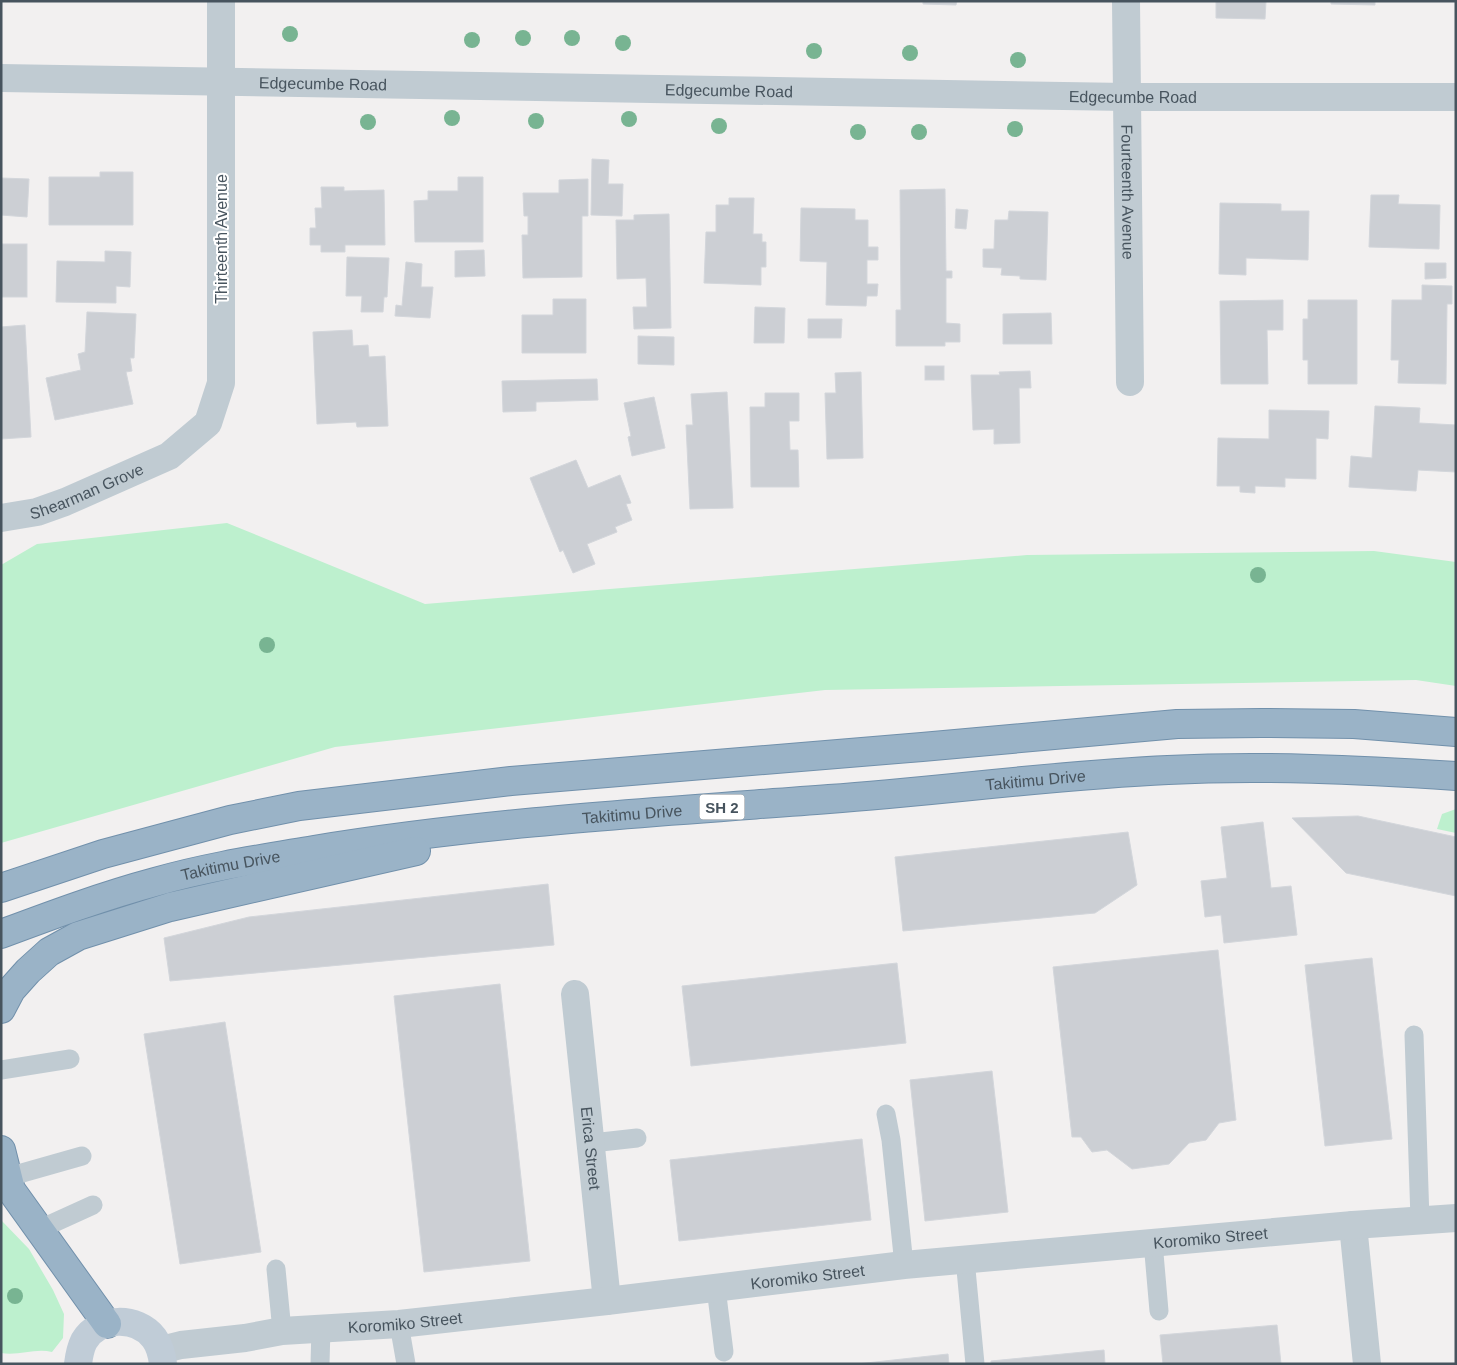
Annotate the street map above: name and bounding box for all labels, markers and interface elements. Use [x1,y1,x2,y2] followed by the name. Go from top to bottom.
[259,74,387,93] street label: Edgecumbe Road
[665,81,793,100] street label: Edgecumbe Road
[1069,88,1197,106] street label: Edgecumbe Road
[1119,124,1137,260] street label: Fourteenth Avenue
[213,174,230,304] street label: Thirteenth Avenue
[28,460,146,522] street label: Shearman Grove
[985,767,1086,793] street label: Takitimu Drive
[700,794,744,820] road number: SH 2
[581,801,683,826] street label: Takitimu Drive
[179,847,281,883] street label: Takitimu Drive
[578,1106,604,1191] street label: Erica Street
[1153,1224,1269,1251] street label: Koromiko Street
[749,1261,866,1292] street label: Koromiko Street
[347,1309,464,1336] street label: Koromiko Street

